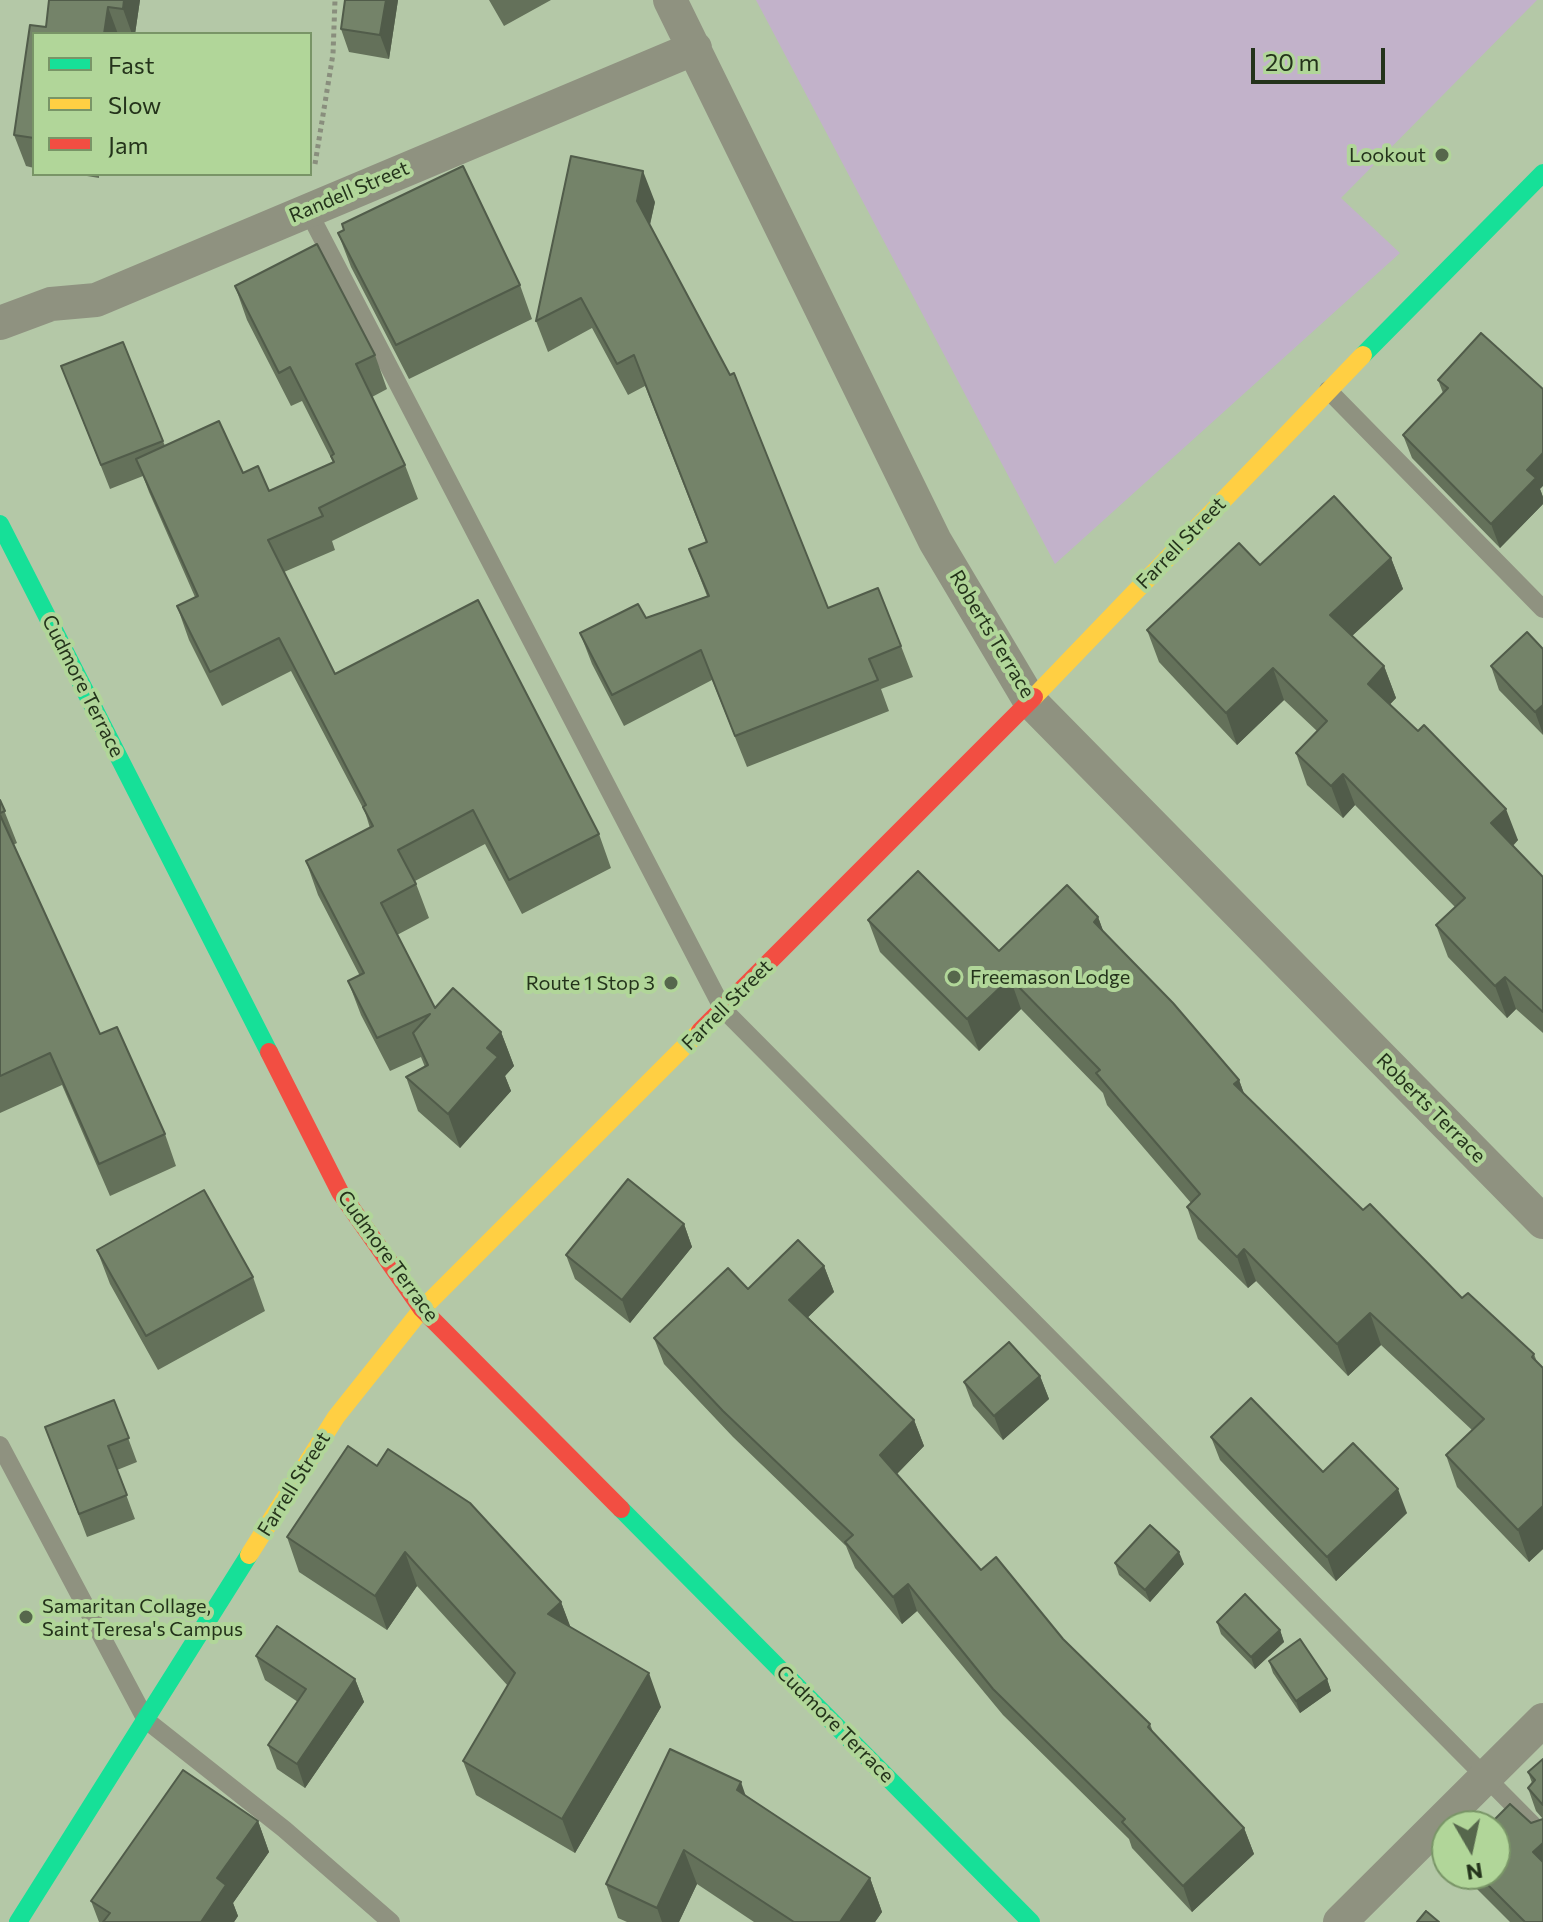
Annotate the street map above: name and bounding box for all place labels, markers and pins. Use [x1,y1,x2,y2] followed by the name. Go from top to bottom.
[1349,143,1426,167] place label: Lookout
[1433,146,1451,164] marker: Lookout
[970,965,1130,989] place label: Freemason Lodge
[945,968,963,986] marker: Freemason Lodge
[526,971,655,995] place label: Route 1 Stop 3
[662,974,680,992] marker: Route 1 Stop 3
[42,1594,243,1641] place label: Samaritan Collage, Saint Teresa's Campus
[17,1608,35,1626] marker: Samaritan Collage, Saint Teresa's Campus

